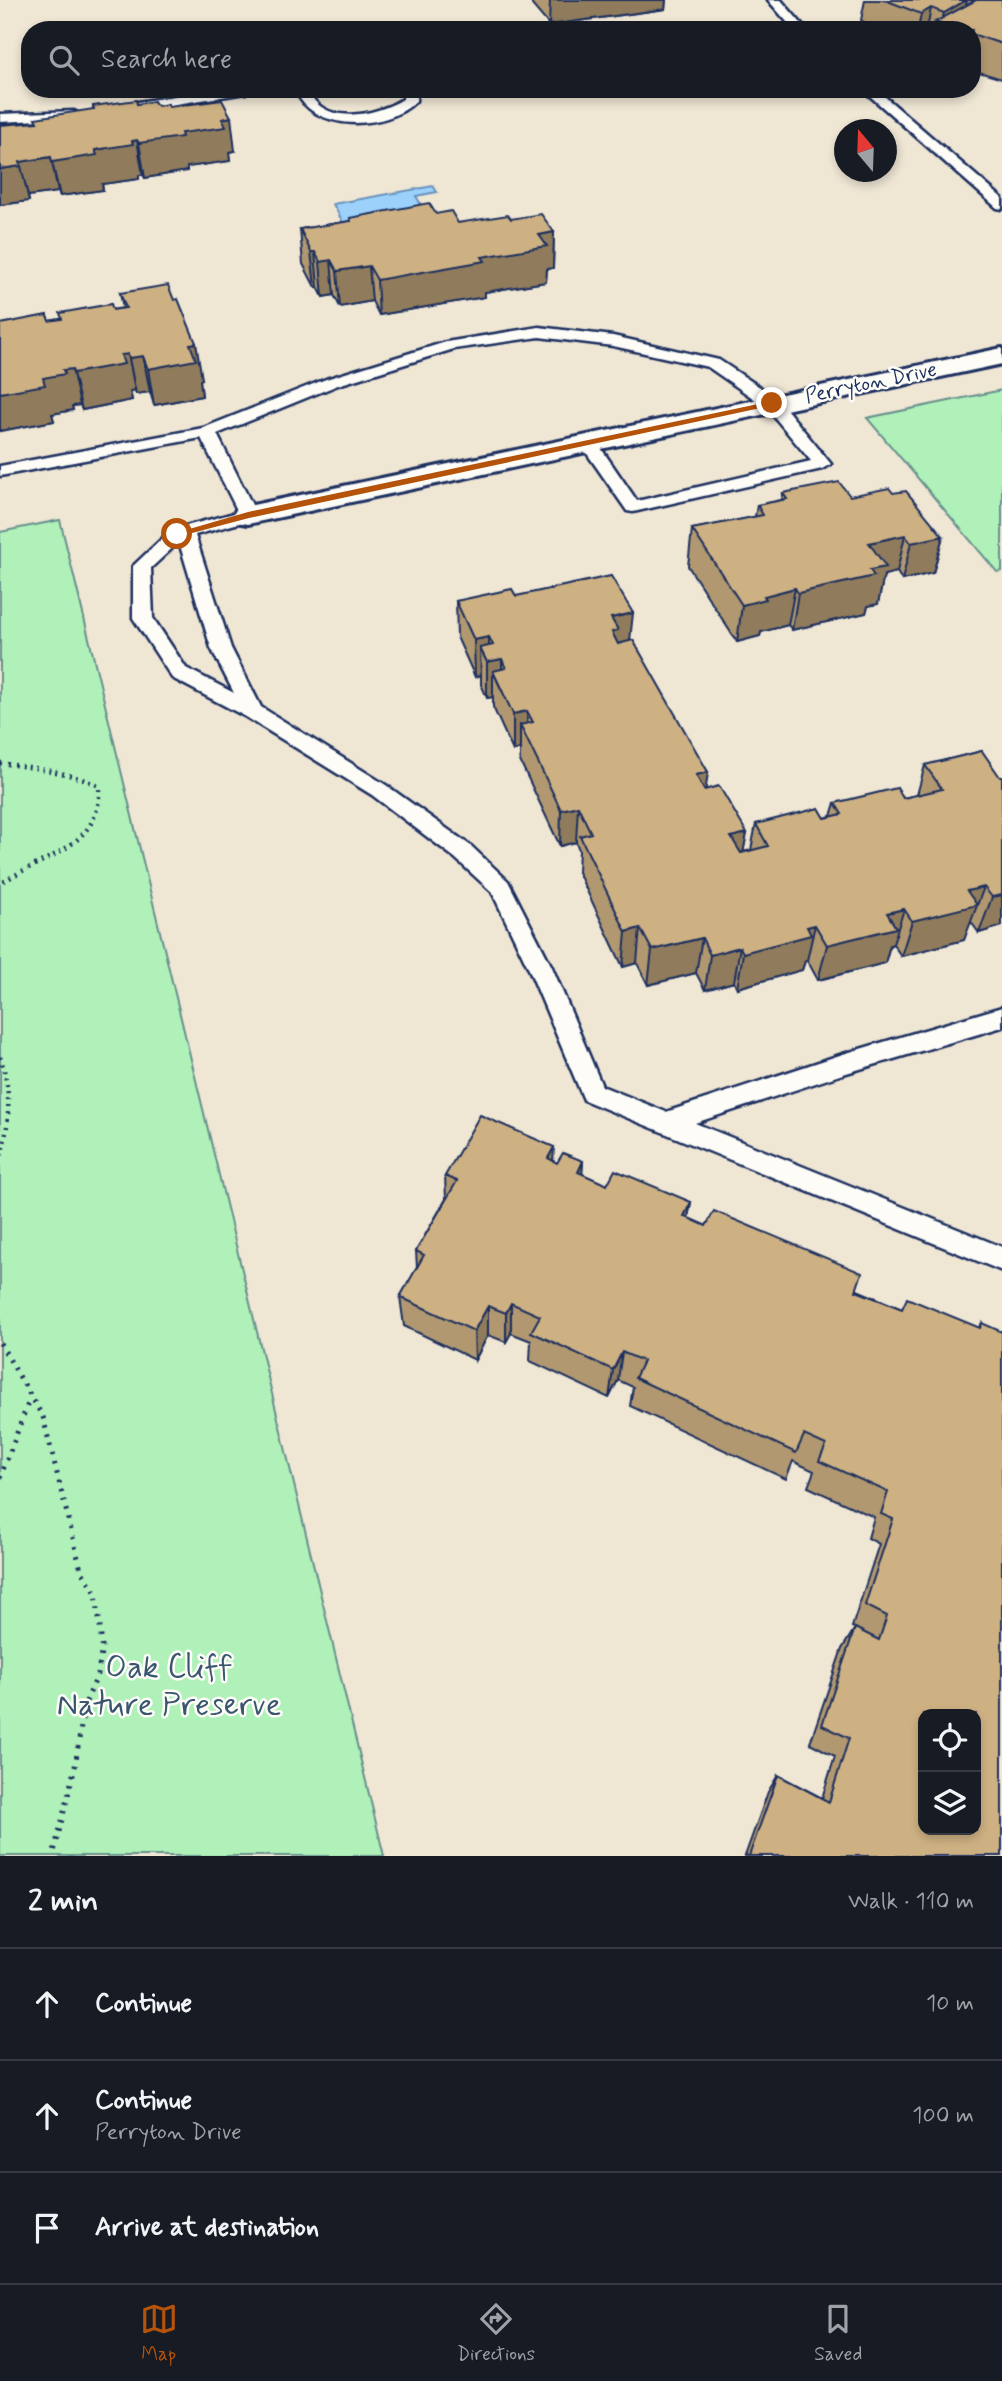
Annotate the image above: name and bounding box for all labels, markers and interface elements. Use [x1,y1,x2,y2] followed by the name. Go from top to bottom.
[21,21,981,98] search box
[45,41,83,79] icon: search
[101,43,232,77] text: Search here
[834,119,897,182] north arrow
[803,355,939,411] street label: Perryton Drive
[756,387,787,418] route end
[161,518,192,549] route start
[57,1647,281,1726] park label: Oak Cliff Nature Preserve
[918,1709,981,1835] map controls
[918,1709,981,1772] button: locate
[918,1772,981,1835] button: layers
[28,1882,98,1921] text: 2 min
[848,1887,974,1917] text: Walk · 110 m
[28,1985,66,2023] icon: ahead
[95,1987,192,2021] text: Continue
[926,1989,974,2019] text: 10 m
[95,2084,192,2118] text: Continue
[28,2097,66,2135] icon: ahead
[912,2101,974,2131] text: 100 m
[95,2118,242,2148] text: Perryton Drive
[28,2209,66,2247] icon: arrive
[95,2211,319,2245] text: Arrive at destination
[140,2300,178,2367] tab: Map
[457,2300,535,2367] tab: Directions
[814,2300,862,2367] tab: Saved

